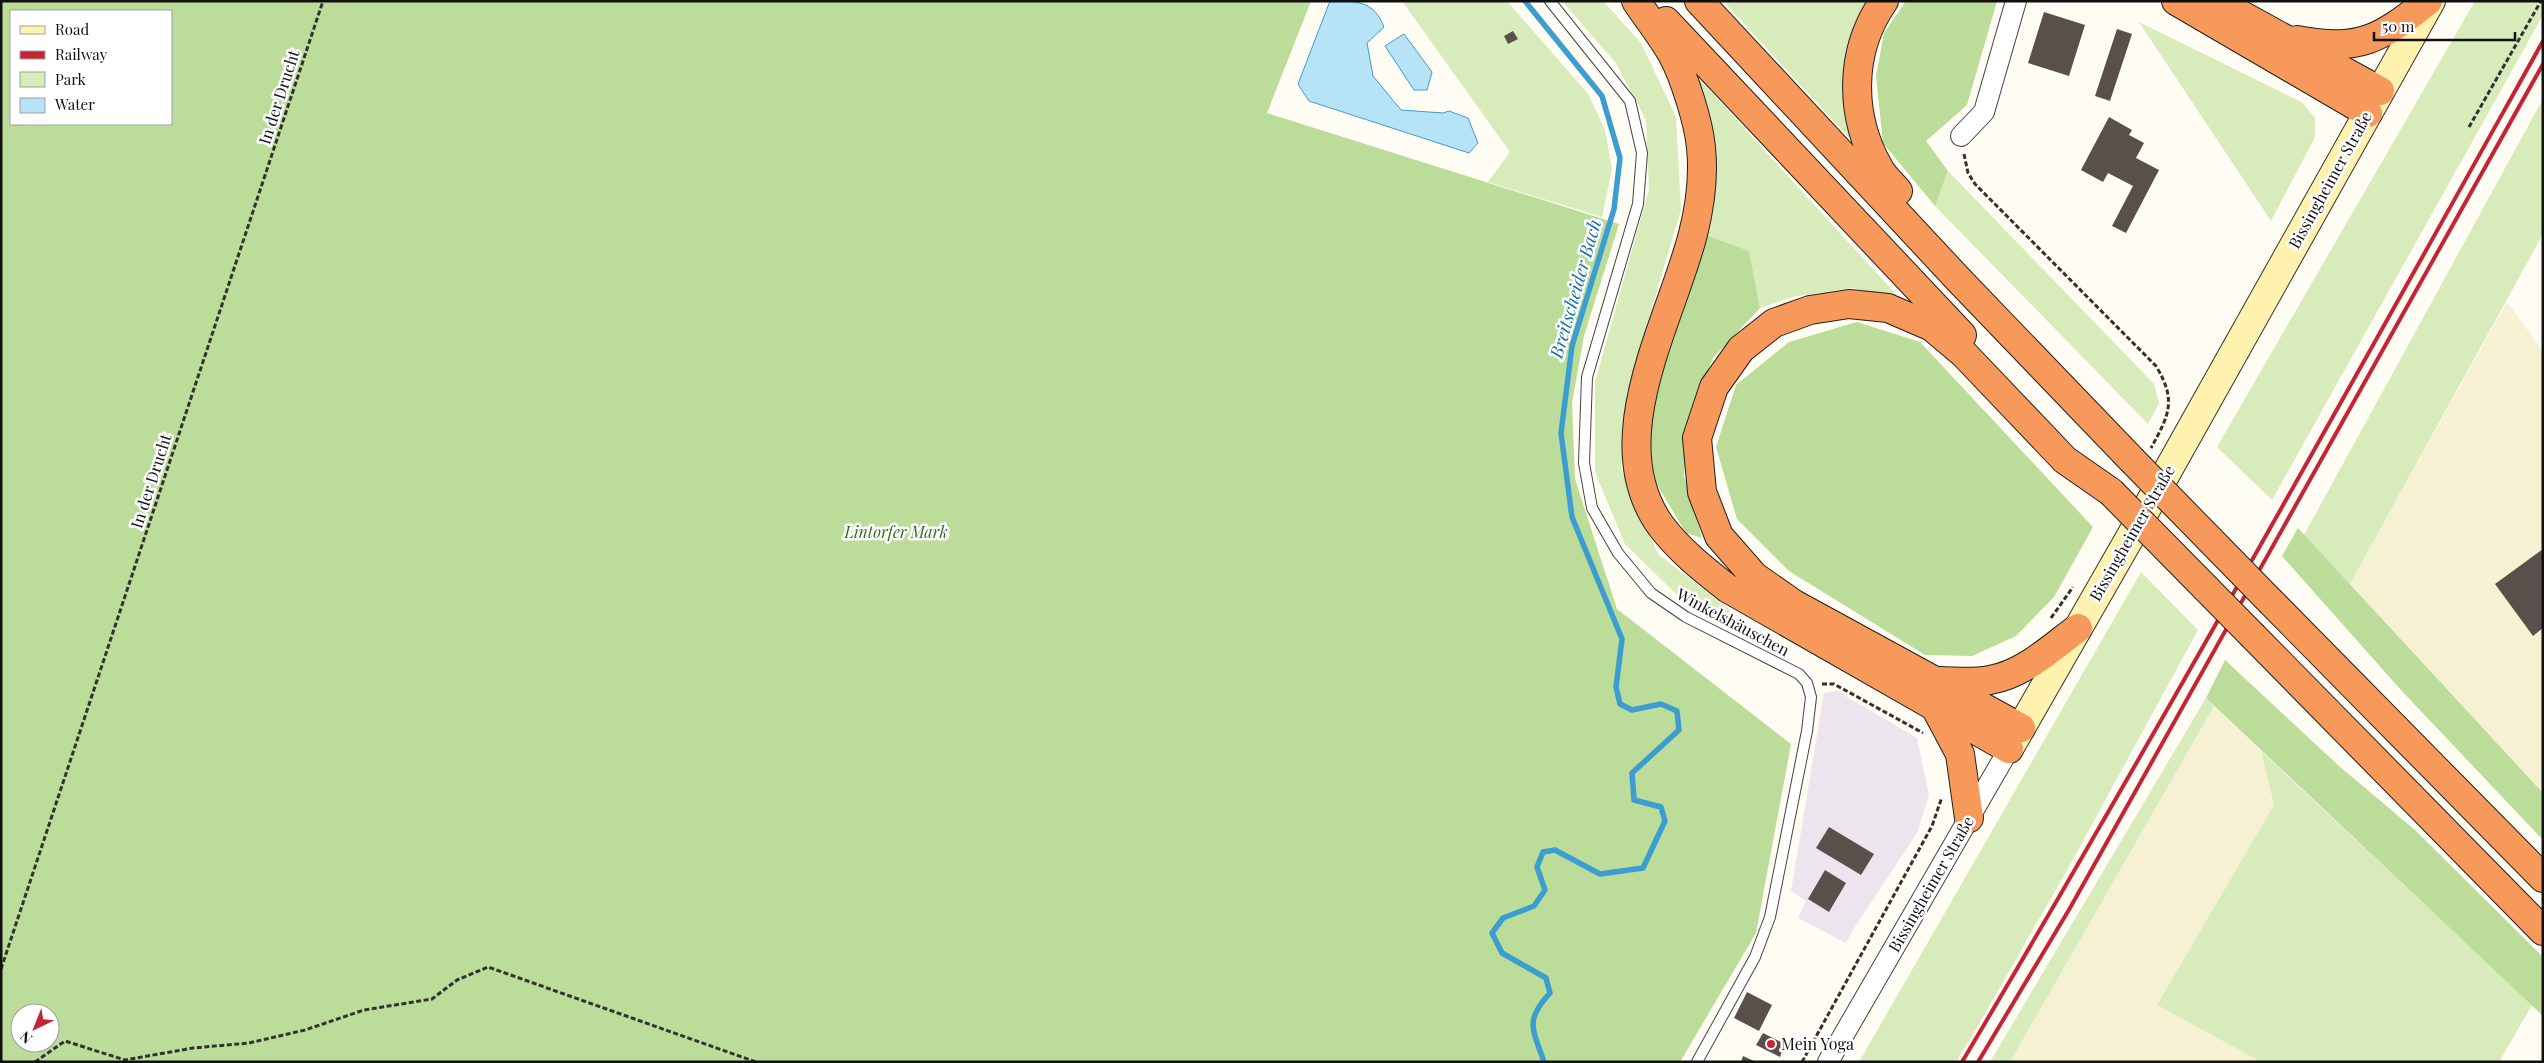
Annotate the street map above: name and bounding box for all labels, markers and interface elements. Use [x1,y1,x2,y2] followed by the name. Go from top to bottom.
[10,10,172,125] legend
[2374,10,2515,42] scale bar
[2382,16,2415,36] text: 50 m
[55,19,89,39] text: Road
[55,44,108,64] text: Railway
[253,47,304,147] street label: In der Drucht
[55,69,87,89] text: Park
[54,94,95,114] text: Water
[2283,108,2376,252] street label: Bissingheimer Straße
[1543,217,1606,362] water label: Breitscheider Bach
[125,431,176,531] street label: In der Drucht
[2084,461,2179,604] street label: Bissingheimer Straße
[843,521,948,542] park label: Lintorfer Mark
[1672,582,1794,660] street label: Winkelshäuschen
[1883,812,1978,955] street label: Bissingheimer Straße
[10,1003,60,1053] north arrow
[16,1027,36,1048] text: N
[1781,1033,1854,1054] place label: Mein Yoga
[1765,1038,1777,1050] marker: Mein Yoga

